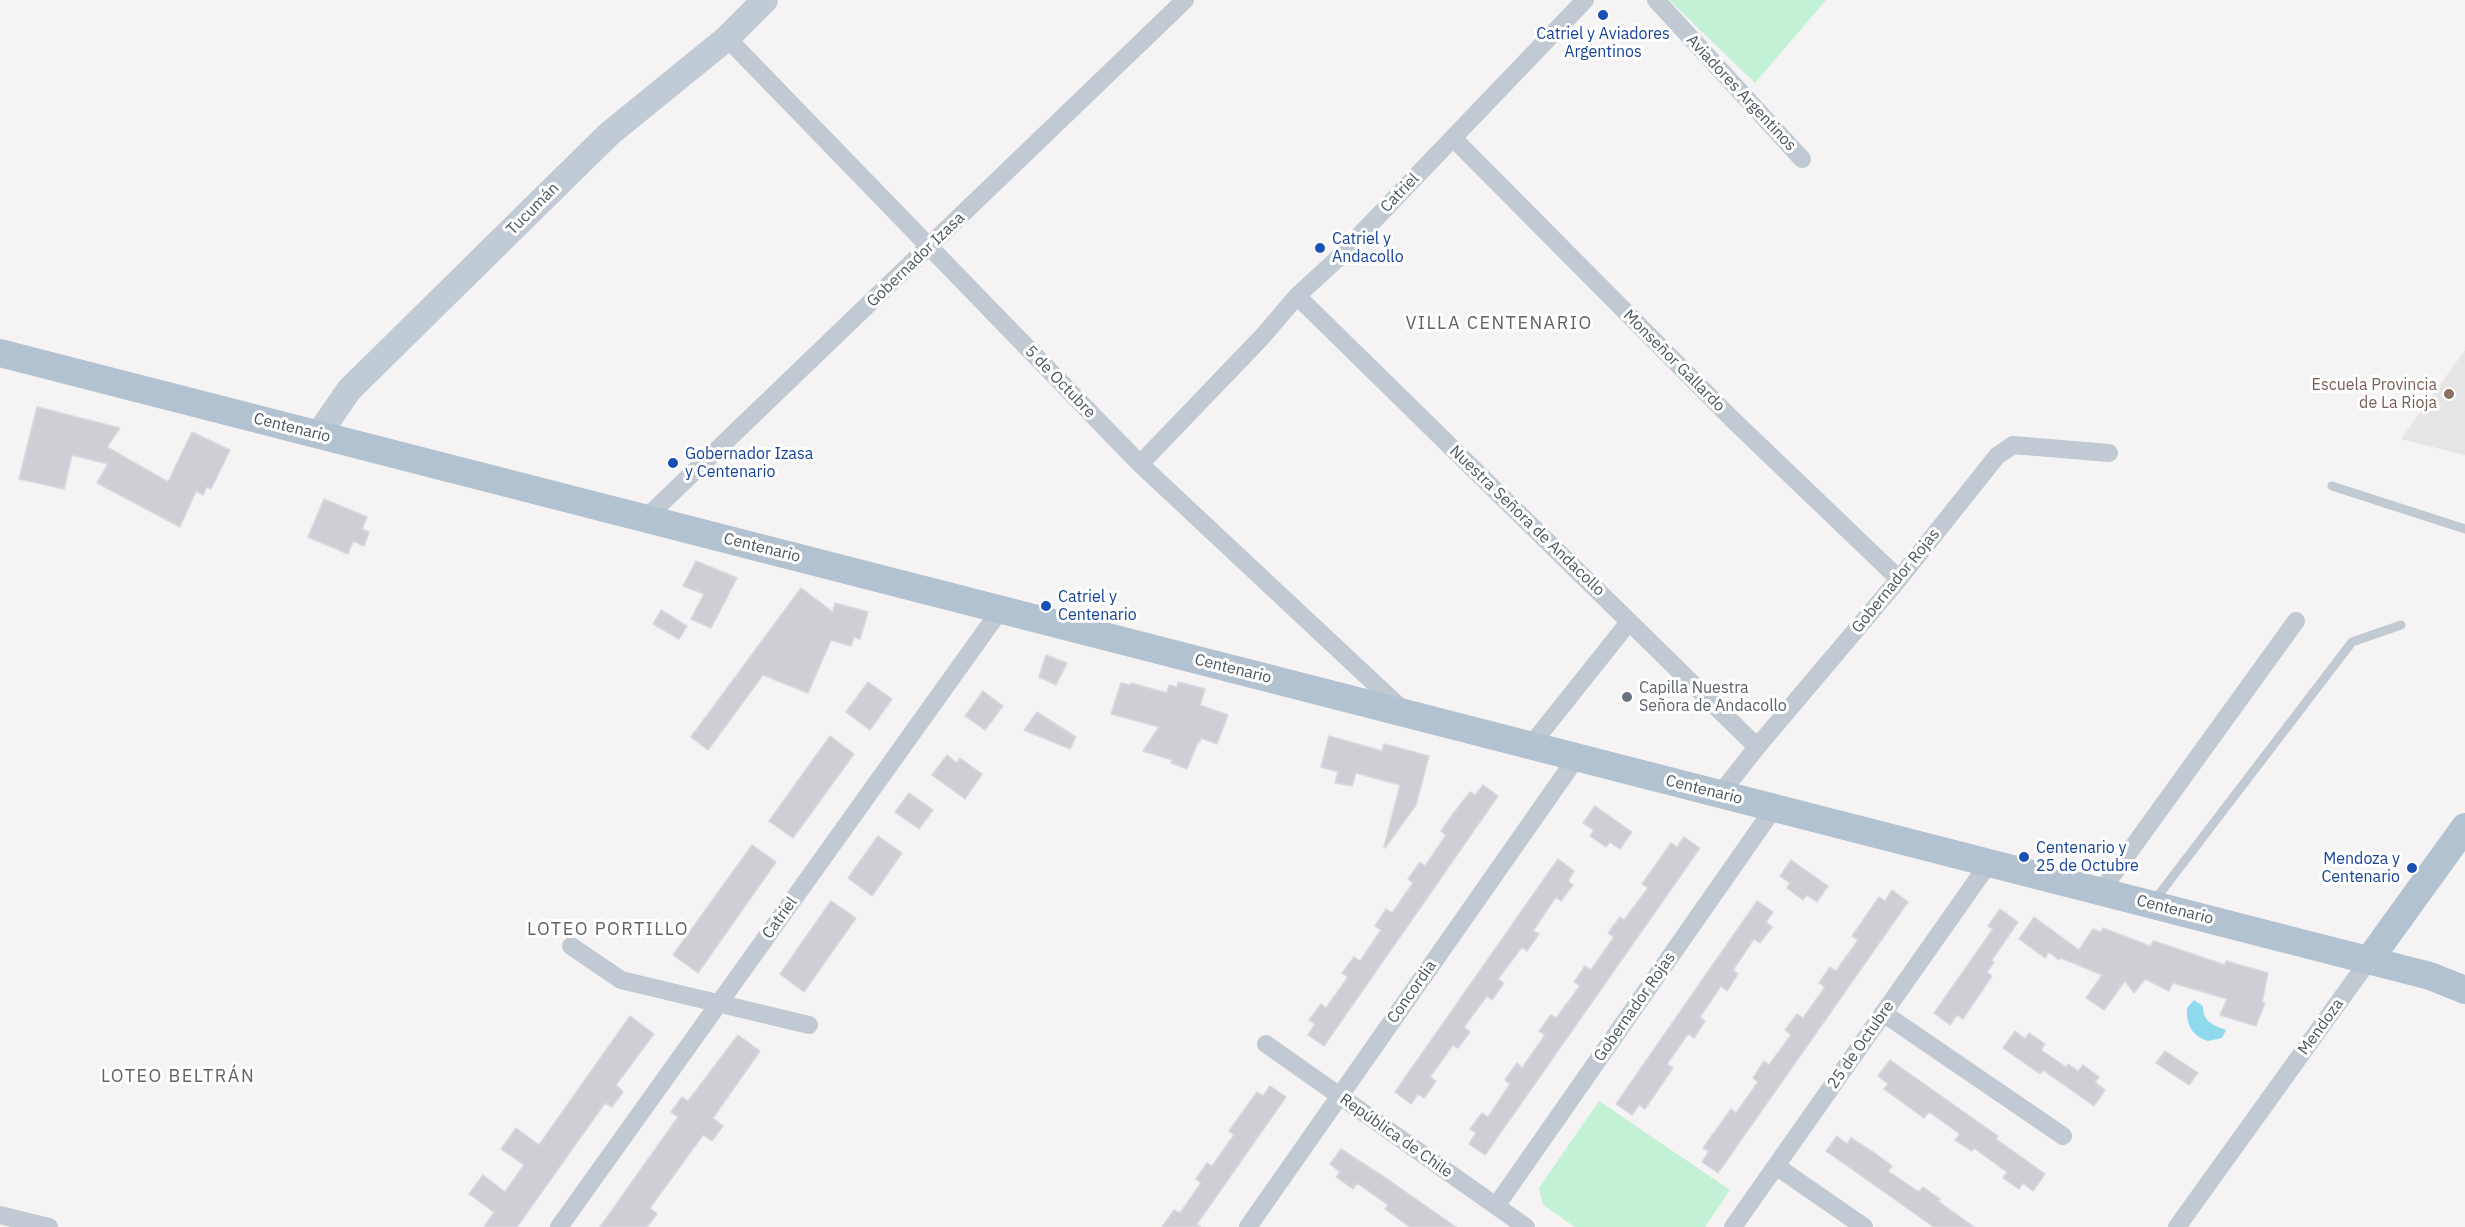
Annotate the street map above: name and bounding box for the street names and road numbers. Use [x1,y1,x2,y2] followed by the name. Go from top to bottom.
[1682,31,1800,155] street label: Aviadores Argentinos
[1377,169,1423,217] street label: Catriel
[503,179,563,239] street label: Tucumán
[863,209,969,311] street label: Gobernador Izasa
[1619,306,1729,416] street label: Monseñor Gallardo
[1021,342,1099,422] street label: 5 de Octubre
[252,409,332,447] street label: Centenario
[1445,442,1609,600] street label: Nuestra Señora de Andacollo
[1848,525,1944,637] street label: Gobernador Rojas
[722,529,802,567] street label: Centenario
[1193,650,1273,688] street label: Centenario
[1664,771,1744,809] street label: Centenario
[2135,891,2215,929] street label: Centenario
[758,893,802,943] street label: Catriel
[1590,949,1680,1065] street label: Gobernador Rojas
[1383,957,1441,1027] street label: Concordia
[2294,995,2348,1059] street label: Mendoza
[1824,997,1898,1093] street label: 25 de Octubre
[1336,1090,1456,1182] street label: República de Chile

